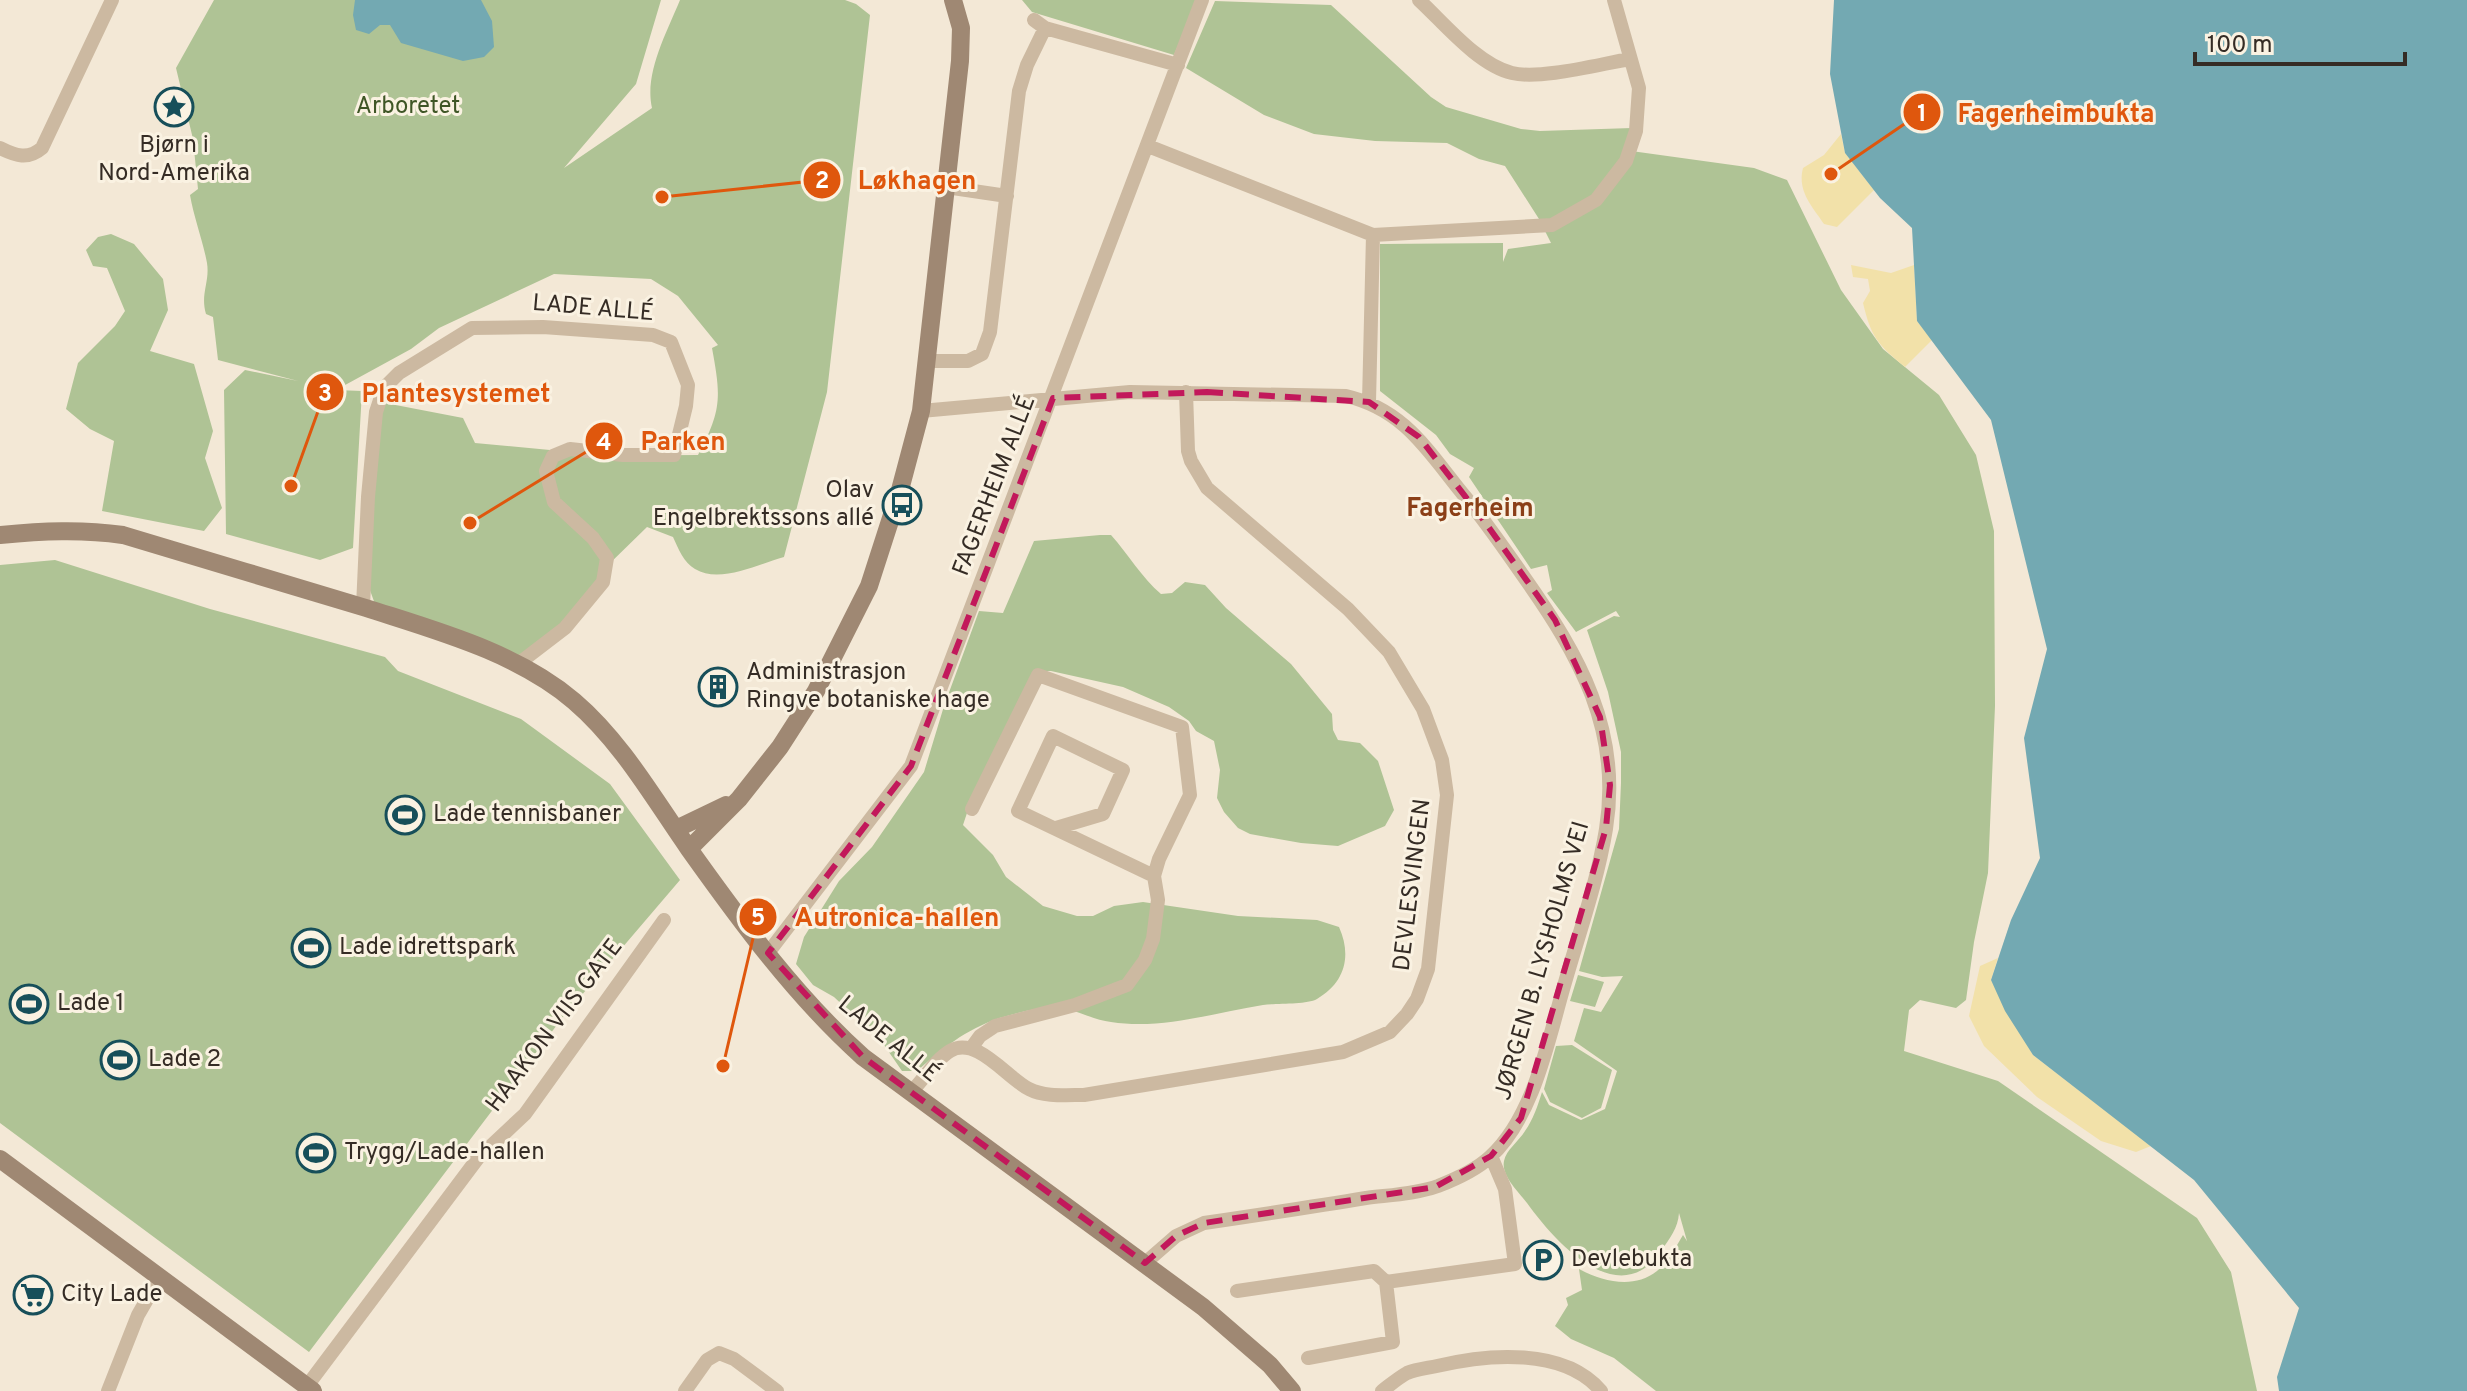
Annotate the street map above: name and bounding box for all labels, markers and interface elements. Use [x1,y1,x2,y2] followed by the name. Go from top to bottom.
[2195,16,2405,66] scale bar
[2207,31,2273,61] text: 100 m
[153,86,195,128] place icon: Bjørn i Nord-Amerika
[1902,87,2170,137] callout: Fagerheimbukta
[356,92,460,122] park label: Arboretet
[1958,99,2154,132] text: Fagerheimbukta
[1917,100,1927,130] text: 1
[98,131,250,189] place label: Bjørn i Nord-Amerika
[802,155,993,205] callout: Løkhagen
[858,166,976,199] text: Løkhagen
[815,167,829,197] text: 2
[531,287,655,329] street label: LADE ALLÉ
[305,367,566,417] callout: Plantesystemet
[361,379,551,412] text: Plantesystemet
[318,380,332,410] text: 3
[945,391,1043,580] street label: FAGERHEIM ALLÉ
[584,416,742,466] callout: Parken
[640,427,726,460] text: Parken
[596,429,612,459] text: 4
[653,476,874,534] place label: Olav Engelbrektssons allé
[881,484,923,526] bus stop icon: Olav Engelbrektssons allé
[1406,493,1534,526] district label: Fagerheim
[746,658,990,716] place label: Administrasjon Ringve botaniske hage
[697,666,739,708] building icon: Administrasjon Ringve botaniske hage
[384,794,426,836] sports icon: Lade tennisbaner
[1388,797,1438,973] street label: DEVLESVINGEN
[433,800,621,830] place label: Lade tennisbaner
[1489,818,1597,1104] street label: JØRGEN B. LYSHOLMS VEI
[738,892,1015,942] callout: Autronica-hallen
[795,903,999,936] text: Autronica-hallen
[751,904,765,934] text: 5
[290,927,332,969] sports icon: Lade idrettspark
[339,933,516,963] place label: Lade idrettspark
[480,933,630,1119] street label: HAAKON VIIS GATE
[8,983,50,1025] sports icon: Lade 1
[831,988,946,1090] street label: LADE ALLÉ
[57,989,124,1019] place label: Lade 1
[99,1039,141,1081] sports icon: Lade 2
[148,1045,221,1075] place label: Lade 2
[295,1132,337,1174] sports icon: Trygg/Lade-hallen
[344,1138,545,1168] place label: Trygg/Lade-hallen
[1522,1239,1564,1281] parking icon: Devlebukta
[1571,1245,1692,1275] place label: Devlebukta
[12,1274,54,1316] supermarket icon: City Lade
[61,1280,162,1310] place label: City Lade

